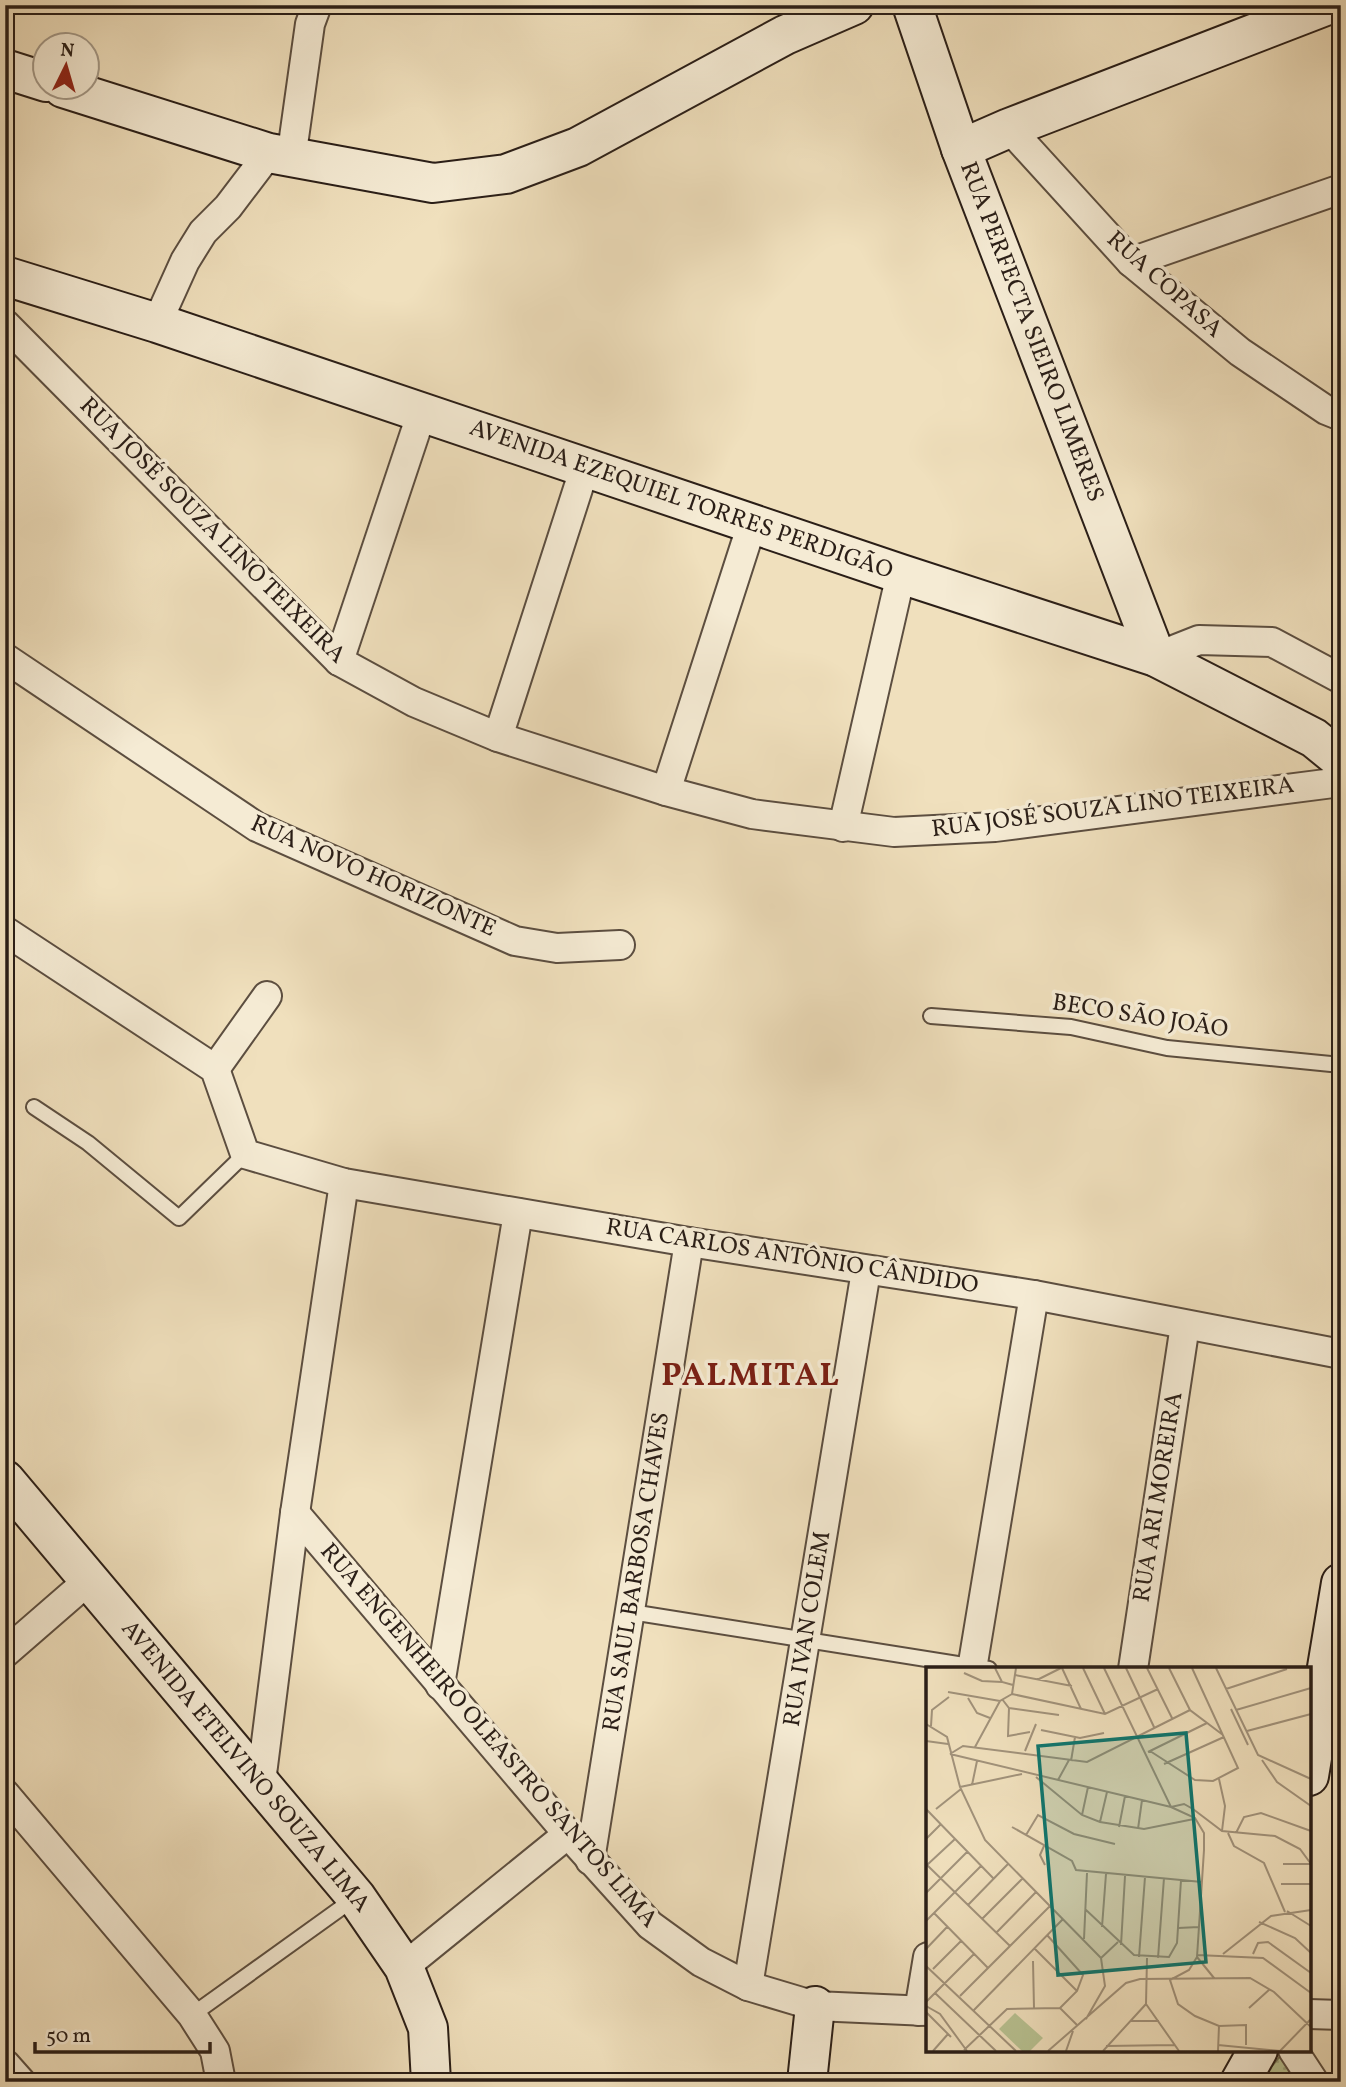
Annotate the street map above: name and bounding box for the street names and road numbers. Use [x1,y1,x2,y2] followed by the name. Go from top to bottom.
[950,157,1112,507] street label: RUA PERFECTA SIEIRO LIMERES
[1098,224,1230,347] street label: RUA COPASA
[71,390,353,672] street label: RUA JOSÉ SOUZA LINO TEIXEIRA
[465,411,897,589] street label: AVENIDA EZEQUIEL TORRES PERDIGÃO
[930,769,1296,847] street label: RUA JOSÉ SOUZA LINO TEIXEIRA
[245,807,501,947] street label: RUA NOVO HORIZONTE
[1050,986,1230,1048] street label: BECO SÃO JOÃO
[603,1211,981,1303] street label: RUA CARLOS ANTÔNIO CÂNDIDO
[1126,1389,1192,1605] street label: RUA ARI MOREIRA
[595,1410,679,1734] street label: RUA SAUL BARBOSA CHAVES
[776,1529,840,1729] street label: RUA IVAN COLEM
[311,1536,665,1936] street label: RUA ENGENHEIRO OLEASTRO SANTOS LIMA
[112,1613,378,1921] street label: AVENIDA ETELVINO SOUZA LIMA

